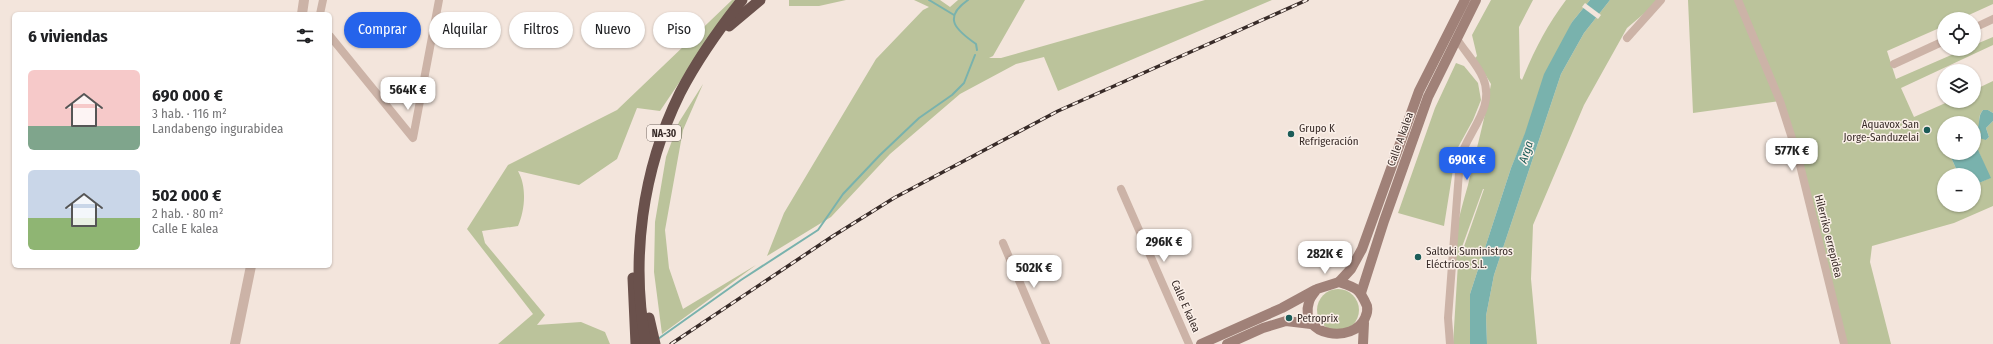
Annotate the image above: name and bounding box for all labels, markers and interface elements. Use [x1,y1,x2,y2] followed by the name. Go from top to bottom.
[344,12,421,48] chip: Comprar
[429,12,501,48] chip: Alquilar
[509,12,573,48] chip: Filtros
[581,12,645,48] chip: Nuevo
[653,12,705,48] chip: Piso
[1937,12,1981,212] map controls
[1937,12,1981,56] button: locate
[294,25,316,47] icon: filters
[28,26,108,47] text: 6 viviendas
[1937,64,1981,108] button: layers
[375,77,441,111] pin: 564K €
[389,82,427,97] text: 564K €
[152,85,223,106] text: 690 000 €
[60,86,108,134] icon: home
[152,106,227,121] text: 3 hab. · 116 m²
[1385,110,1416,168] street label: Calle A kalea
[1937,116,1981,160] button: +
[1843,118,1919,144] place label: Aquavox San Jorge-Sanduzelai
[152,121,283,136] text: Landabengo ingurabidea
[1299,122,1359,148] place label: Grupo K Refrigeración
[647,125,681,141] road number: NA-30
[1922,125,1932,135] marker: Aquavox San Jorge-Sanduzelai
[1286,129,1296,139] marker: Grupo K Refrigeración
[1759,138,1825,172] pin: 577K €
[1516,139,1536,166] water label: Arga
[1775,143,1809,158] text: 577K €
[1434,147,1500,181] pin: 690K €
[1448,152,1486,167] text: 690K €
[1937,168,1981,212] button: −
[152,185,221,206] text: 502 000 €
[60,186,108,234] icon: home
[1812,193,1845,279] street label: Hilerriko errepidea
[152,206,223,221] text: 2 hab. · 80 m²
[152,221,218,236] text: Calle E kalea
[1131,229,1197,263] pin: 296K €
[1146,234,1182,249] text: 296K €
[1292,241,1358,275] pin: 282K €
[1426,245,1513,271] place label: Saltoki Suministros Eléctricos S.L.
[1307,246,1343,261] text: 282K €
[1413,252,1423,262] marker: Saltoki Suministros Eléctricos S.L.
[1001,255,1067,289] pin: 502K €
[1016,260,1052,275] text: 502K €
[1168,278,1203,334] street label: Calle E kalea
[1297,312,1338,325] place label: Petroprix
[1284,313,1294,323] marker: Petroprix

